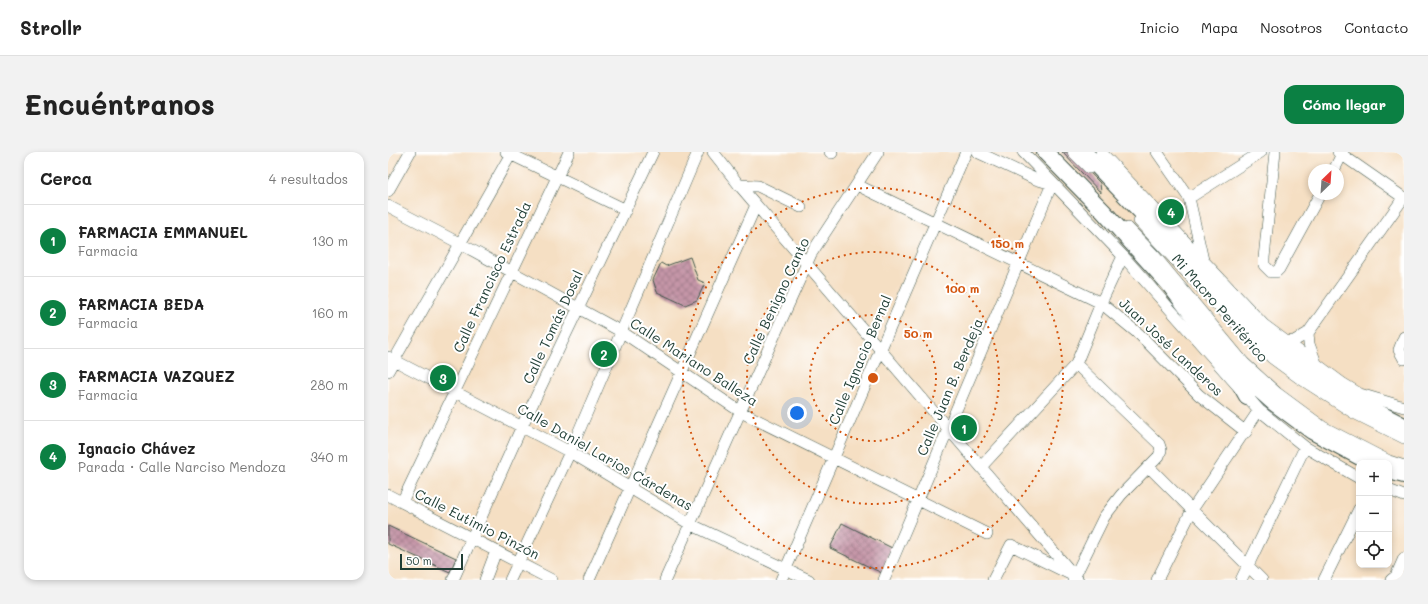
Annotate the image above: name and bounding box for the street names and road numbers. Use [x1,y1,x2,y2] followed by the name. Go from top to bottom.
[448,198,535,356] street label: Calle Francisco Estrada
[738,234,813,367] street label: Calle Benigno Canto
[1168,249,1273,366] street label: Mi Macro Periférico
[518,267,587,387] street label: Calle Tomás Dosal
[824,292,896,428] street label: Calle Ignacio Bernal
[1115,293,1227,400] street label: Juan José Landeros
[627,313,762,410] street label: Calle Mariano Balleza
[912,315,987,459] street label: Calle Juan B. Berdeja
[514,398,696,515] street label: Calle Daniel Larios Cárdenas
[412,484,543,563] street label: Calle Eutimio Pinzón

